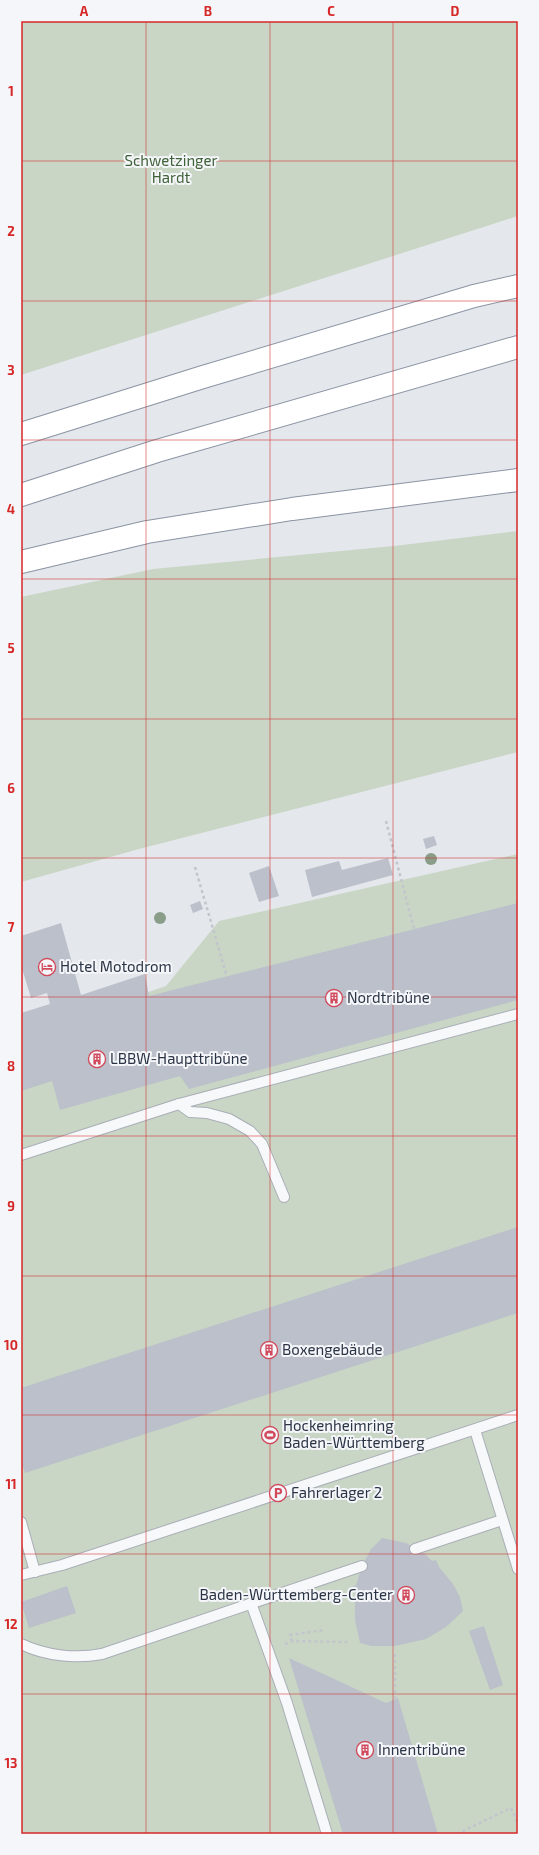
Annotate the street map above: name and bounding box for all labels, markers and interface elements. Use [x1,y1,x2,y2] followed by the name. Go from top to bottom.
[80,3,89,19] text: A
[204,3,212,19] text: B
[327,3,335,19] text: C
[451,3,460,19] text: D
[8,83,14,99] text: 1
[124,151,218,186] park label: Schwetzinger Hardt
[7,223,15,239] text: 2
[7,362,15,378] text: 3
[7,501,15,517] text: 4
[7,640,15,656] text: 5
[7,780,15,796] text: 6
[8,919,15,935] text: 7
[37,957,57,977] hotel icon: Hotel Motodrom
[60,957,172,975] place label: Hotel Motodrom
[324,988,344,1008] building icon: Nordtribüne
[347,988,430,1006] place label: Nordtribüne
[87,1049,107,1069] building icon: LBBW-Haupttribüne
[110,1049,248,1067] place label: LBBW-Haupttribüne
[7,1058,15,1074] text: 8
[7,1198,15,1214] text: 9
[4,1337,18,1353] text: 10
[259,1340,279,1360] building icon: Boxengebäude
[282,1340,383,1358] place label: Boxengebäude
[283,1416,425,1451] place label: Hockenheimring Baden-Württemberg
[260,1425,280,1445] sports icon: Hockenheimring Baden-Württemberg
[5,1476,17,1492] text: 11
[268,1483,288,1503] parking icon: Fahrerlager 2
[291,1483,382,1501] place label: Fahrerlager 2
[199,1585,393,1603] place label: Baden-Württemberg-Center
[396,1585,416,1605] building icon: Baden-Württemberg-Center
[4,1616,18,1632] text: 12
[355,1740,375,1760] building icon: Innentribüne
[378,1740,465,1758] place label: Innentribüne
[5,1755,18,1771] text: 13

